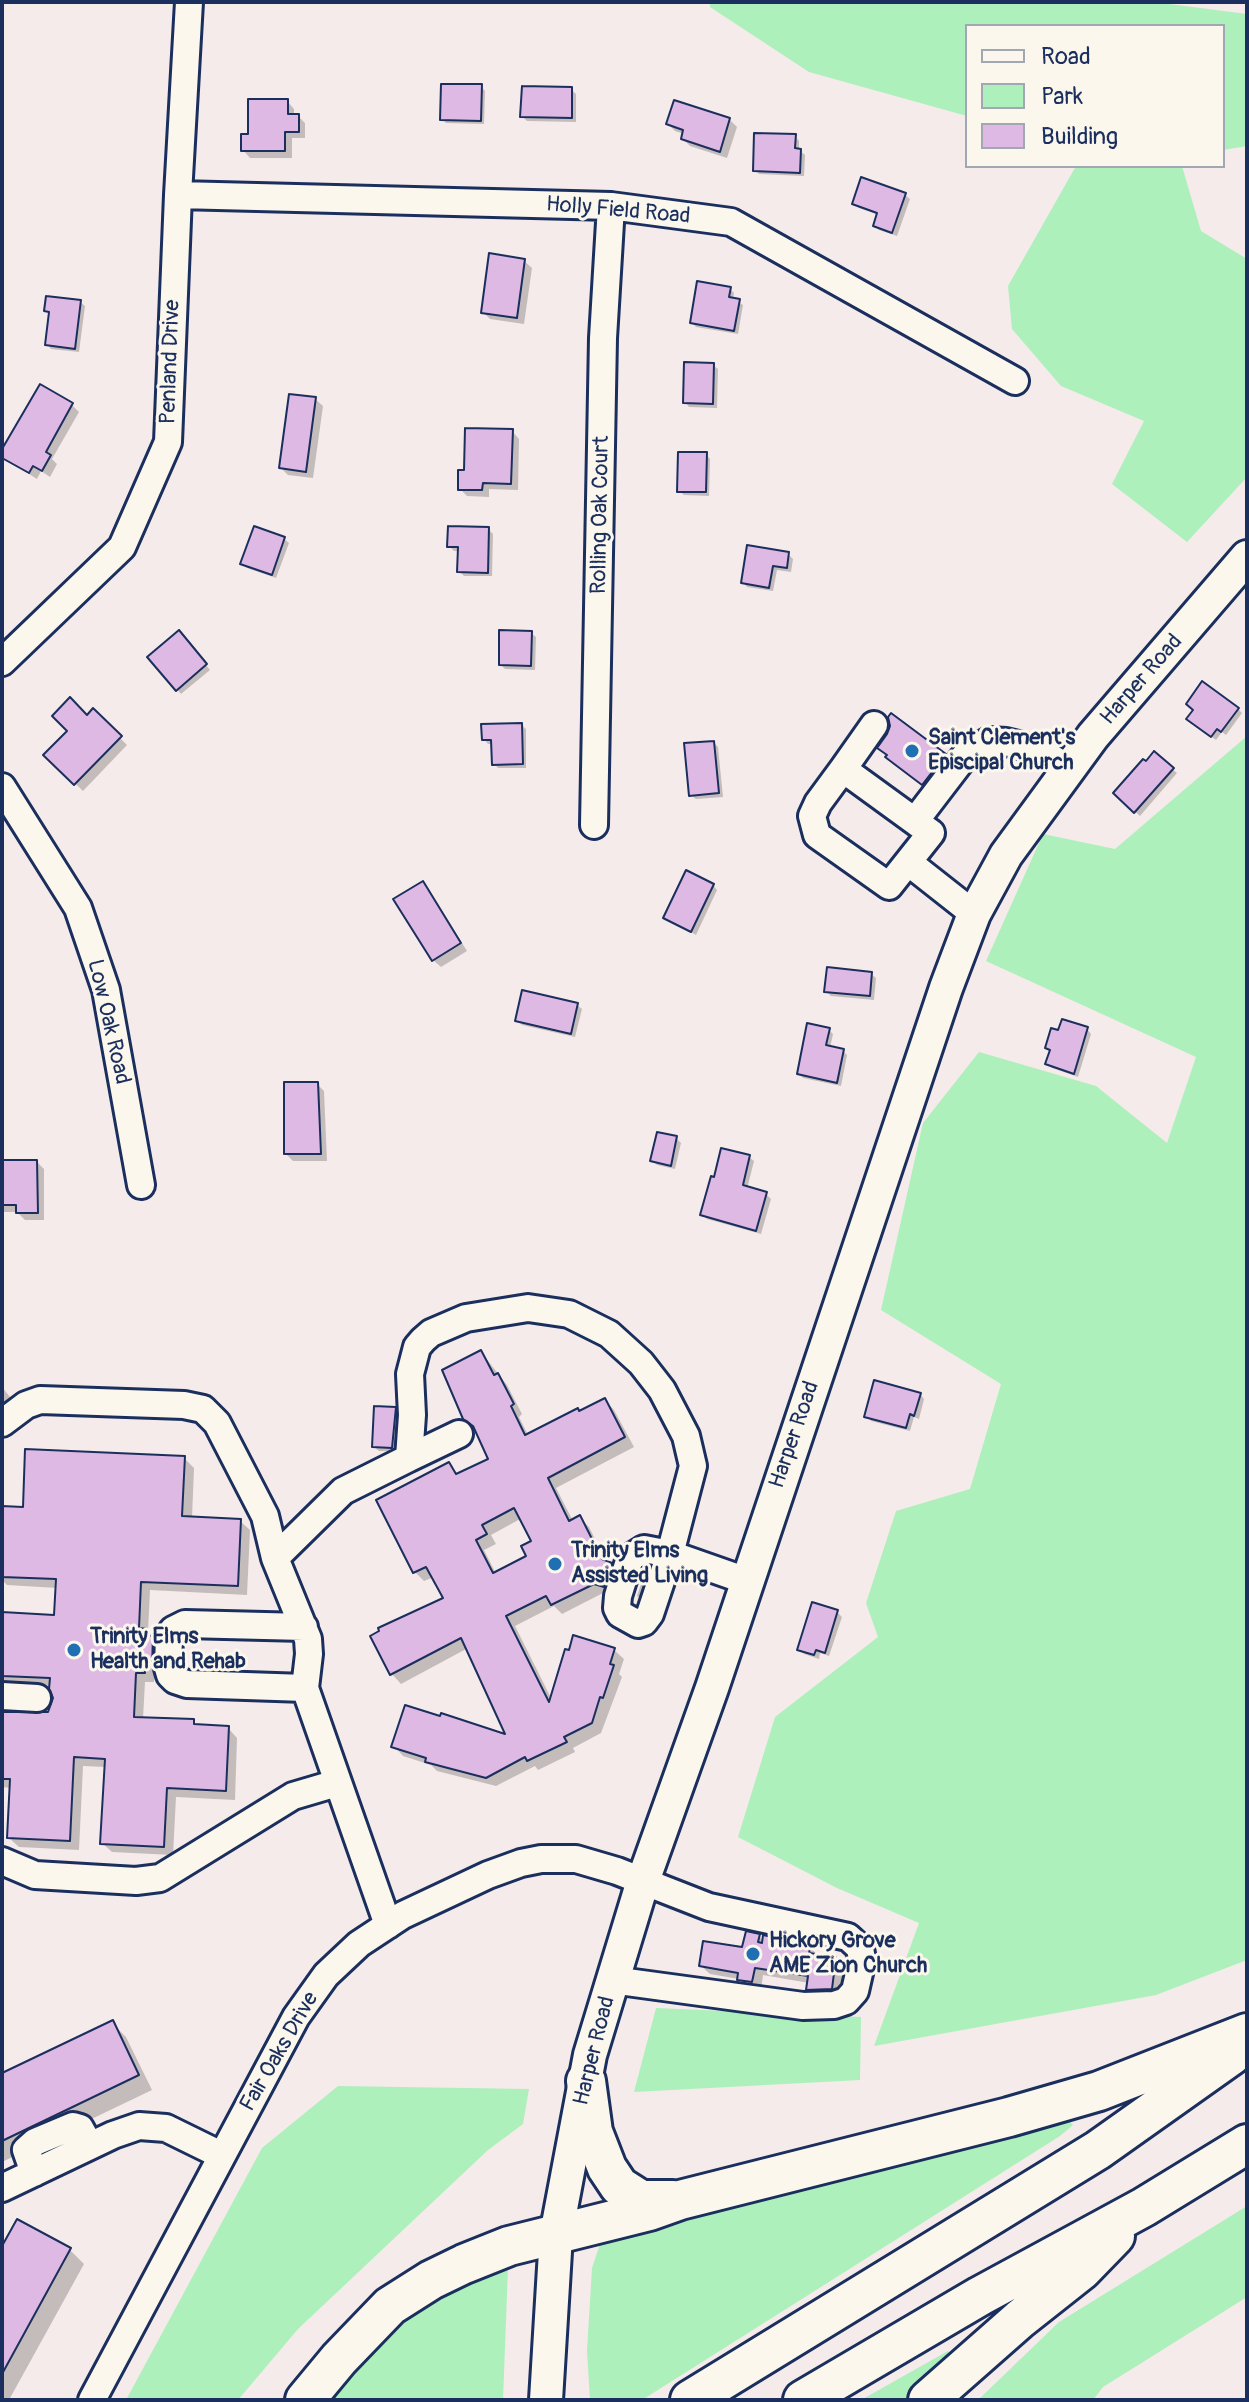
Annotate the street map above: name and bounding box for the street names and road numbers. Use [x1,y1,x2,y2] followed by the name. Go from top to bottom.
[545,192,691,230] street label: Holly Field Road
[156,299,186,425] street label: Penland Drive
[586,436,616,594] street label: Rolling Oak Court
[1095,629,1189,731] street label: Harper Road
[81,957,135,1087] street label: Low Oak Road
[764,1378,826,1492] street label: Harper Road
[235,1988,325,2116] street label: Fair Oaks Drive
[569,1994,621,2108] street label: Harper Road

